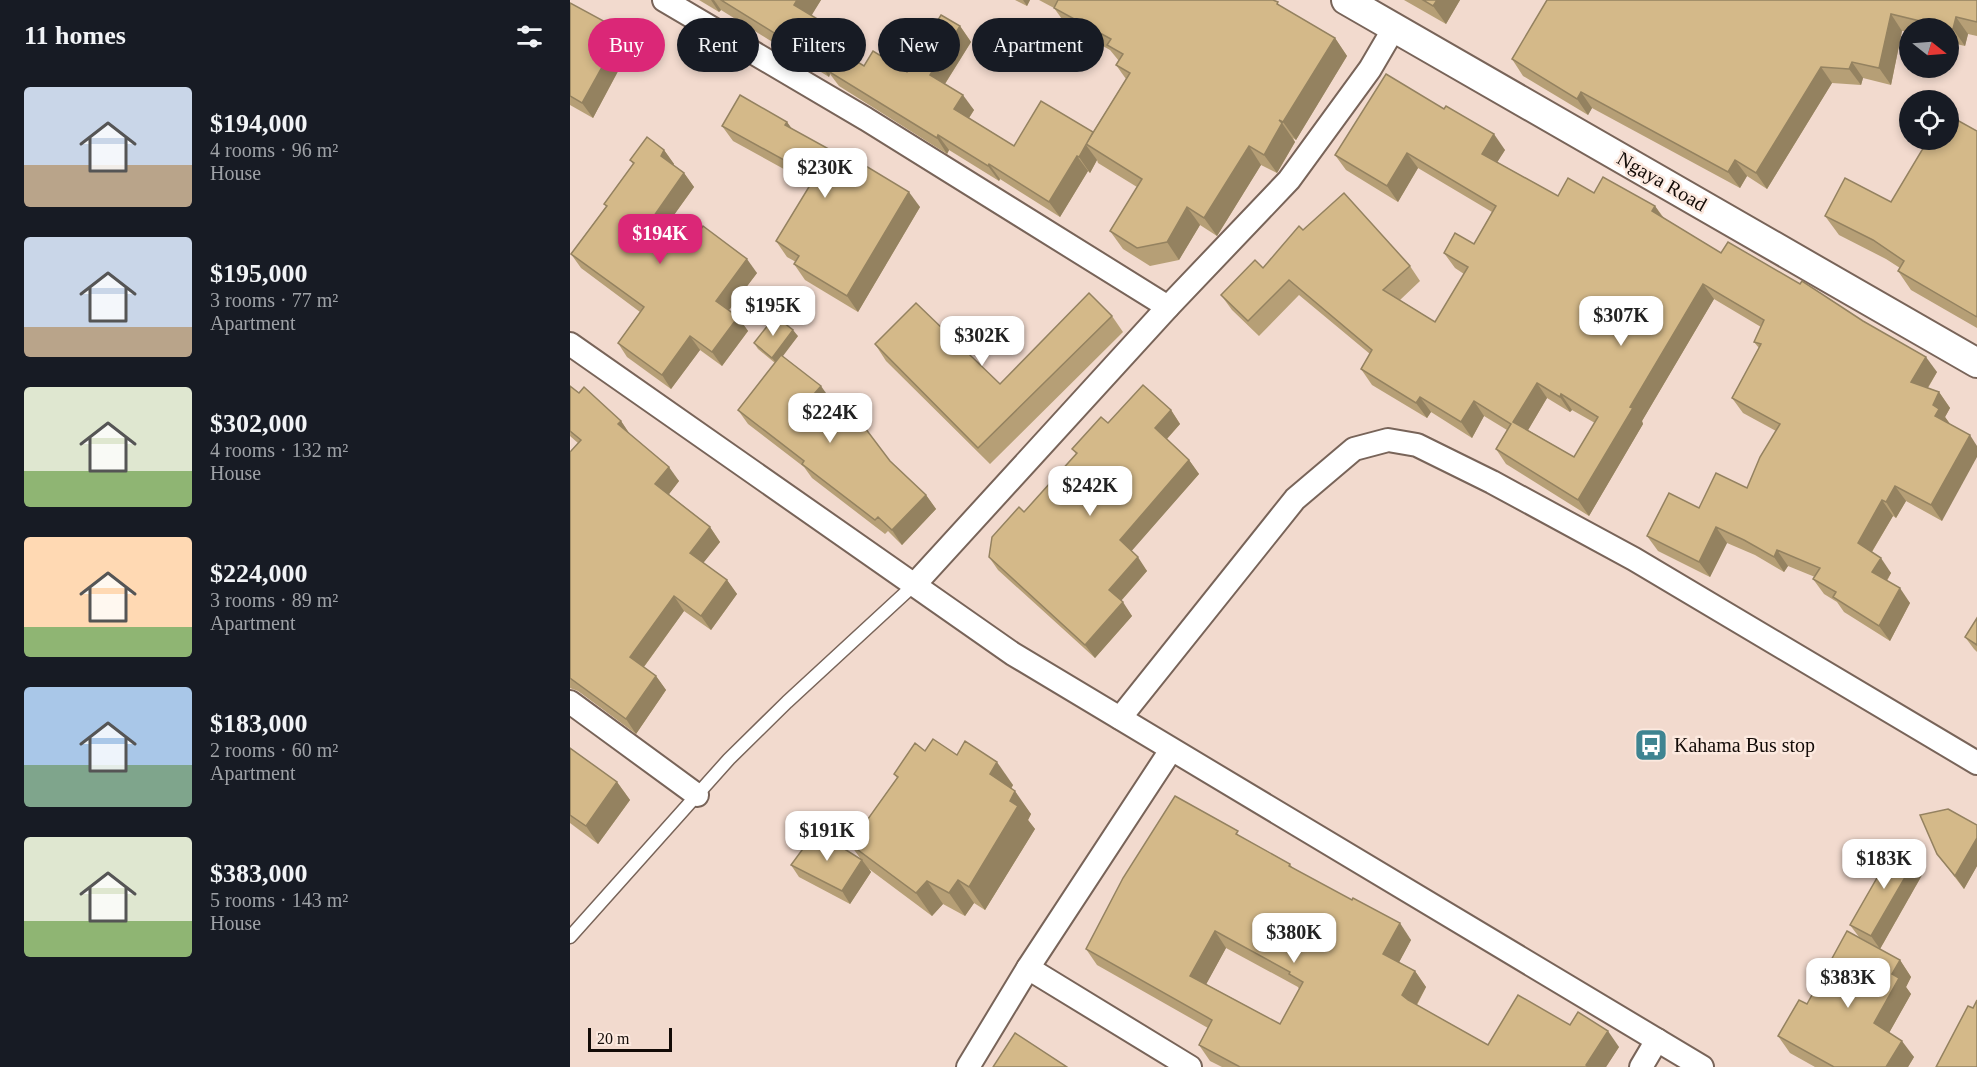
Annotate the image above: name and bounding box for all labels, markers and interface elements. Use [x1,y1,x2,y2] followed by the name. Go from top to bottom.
[588,18,665,72] chip: Buy
[677,18,759,72] chip: Rent
[771,18,866,72] chip: Filters
[878,18,960,72] chip: New
[972,18,1104,72] chip: Apartment
[1899,18,1959,78] north arrow
[1899,18,1959,150] map controls
[513,20,546,53] icon: filters
[24,21,126,50] text: 11 homes
[1899,90,1959,150] button: locate
[210,109,308,138] text: $194,000
[72,111,144,183] icon: home
[210,139,338,161] text: 4 rooms · 96 m²
[1613,147,1711,216] street label: Ngaya Road
[783,148,867,199] pin: $230K
[797,156,853,178] text: $230K
[210,162,261,184] text: House
[618,214,702,265] pin: $194K
[632,222,688,244] text: $194K
[210,259,308,288] text: $195,000
[72,261,144,333] icon: home
[731,286,815,337] pin: $195K
[210,289,338,311] text: 3 rooms · 77 m²
[745,294,801,316] text: $195K
[1579,296,1663,347] pin: $307K
[1593,304,1649,326] text: $307K
[210,312,296,334] text: Apartment
[940,316,1024,367] pin: $302K
[954,324,1010,346] text: $302K
[788,393,872,444] pin: $224K
[802,401,858,423] text: $224K
[210,409,308,438] text: $302,000
[72,411,144,483] icon: home
[210,439,348,461] text: 4 rooms · 132 m²
[210,462,261,484] text: House
[1048,466,1132,517] pin: $242K
[1062,474,1118,496] text: $242K
[210,559,308,588] text: $224,000
[72,561,144,633] icon: home
[210,589,338,611] text: 3 rooms · 89 m²
[210,612,296,634] text: Apartment
[210,709,308,738] text: $183,000
[72,711,144,783] icon: home
[1633,727,1669,763] bus stop icon: Kahama Bus stop
[1674,734,1815,757] place label: Kahama Bus stop
[210,739,338,761] text: 2 rooms · 60 m²
[210,762,296,784] text: Apartment
[785,811,869,862] pin: $191K
[799,819,855,841] text: $191K
[1842,839,1926,890] pin: $183K
[1856,847,1912,869] text: $183K
[210,859,308,888] text: $383,000
[72,861,144,933] icon: home
[210,889,348,911] text: 5 rooms · 143 m²
[210,912,261,934] text: House
[1252,913,1336,964] pin: $380K
[1266,921,1322,943] text: $380K
[1806,958,1890,1009] pin: $383K
[1820,966,1876,988] text: $383K
[588,1025,672,1052] scale bar
[597,1030,629,1047] text: 20 m

